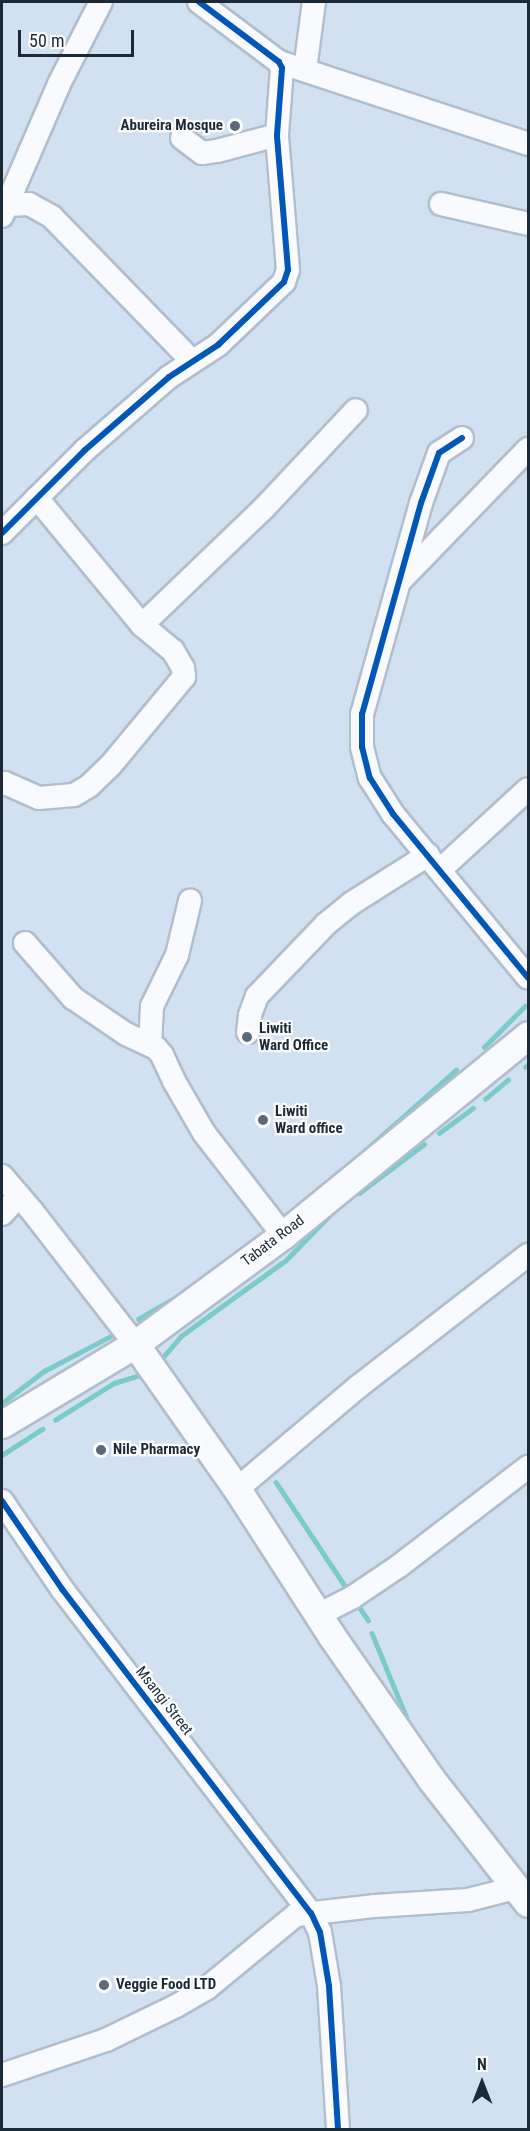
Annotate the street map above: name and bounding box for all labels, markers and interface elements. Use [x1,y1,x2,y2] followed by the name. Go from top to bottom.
[21,18,136,56] scale bar
[29,30,64,51] text: 50 m
[121,117,223,135] place label: Abureira Mosque
[228,119,242,133] marker: Abureira Mosque
[259,1019,328,1054] place label: Liwiti Ward Office
[240,1030,254,1044] marker: Liwiti Ward Office
[275,1102,343,1137] place label: Liwiti Ward office
[256,1113,270,1127] marker: Liwiti Ward office
[238,1212,308,1270] street label: Tabata Road
[113,1441,200,1459] place label: Nile Pharmacy
[94,1443,108,1457] marker: Nile Pharmacy
[132,1663,196,1739] street label: Msangi Street
[116,1976,216,1994] place label: Veggie Food LTD
[97,1978,111,1992] marker: Veggie Food LTD
[452,2053,512,2113] north arrow
[477,2055,487,2074] text: N

